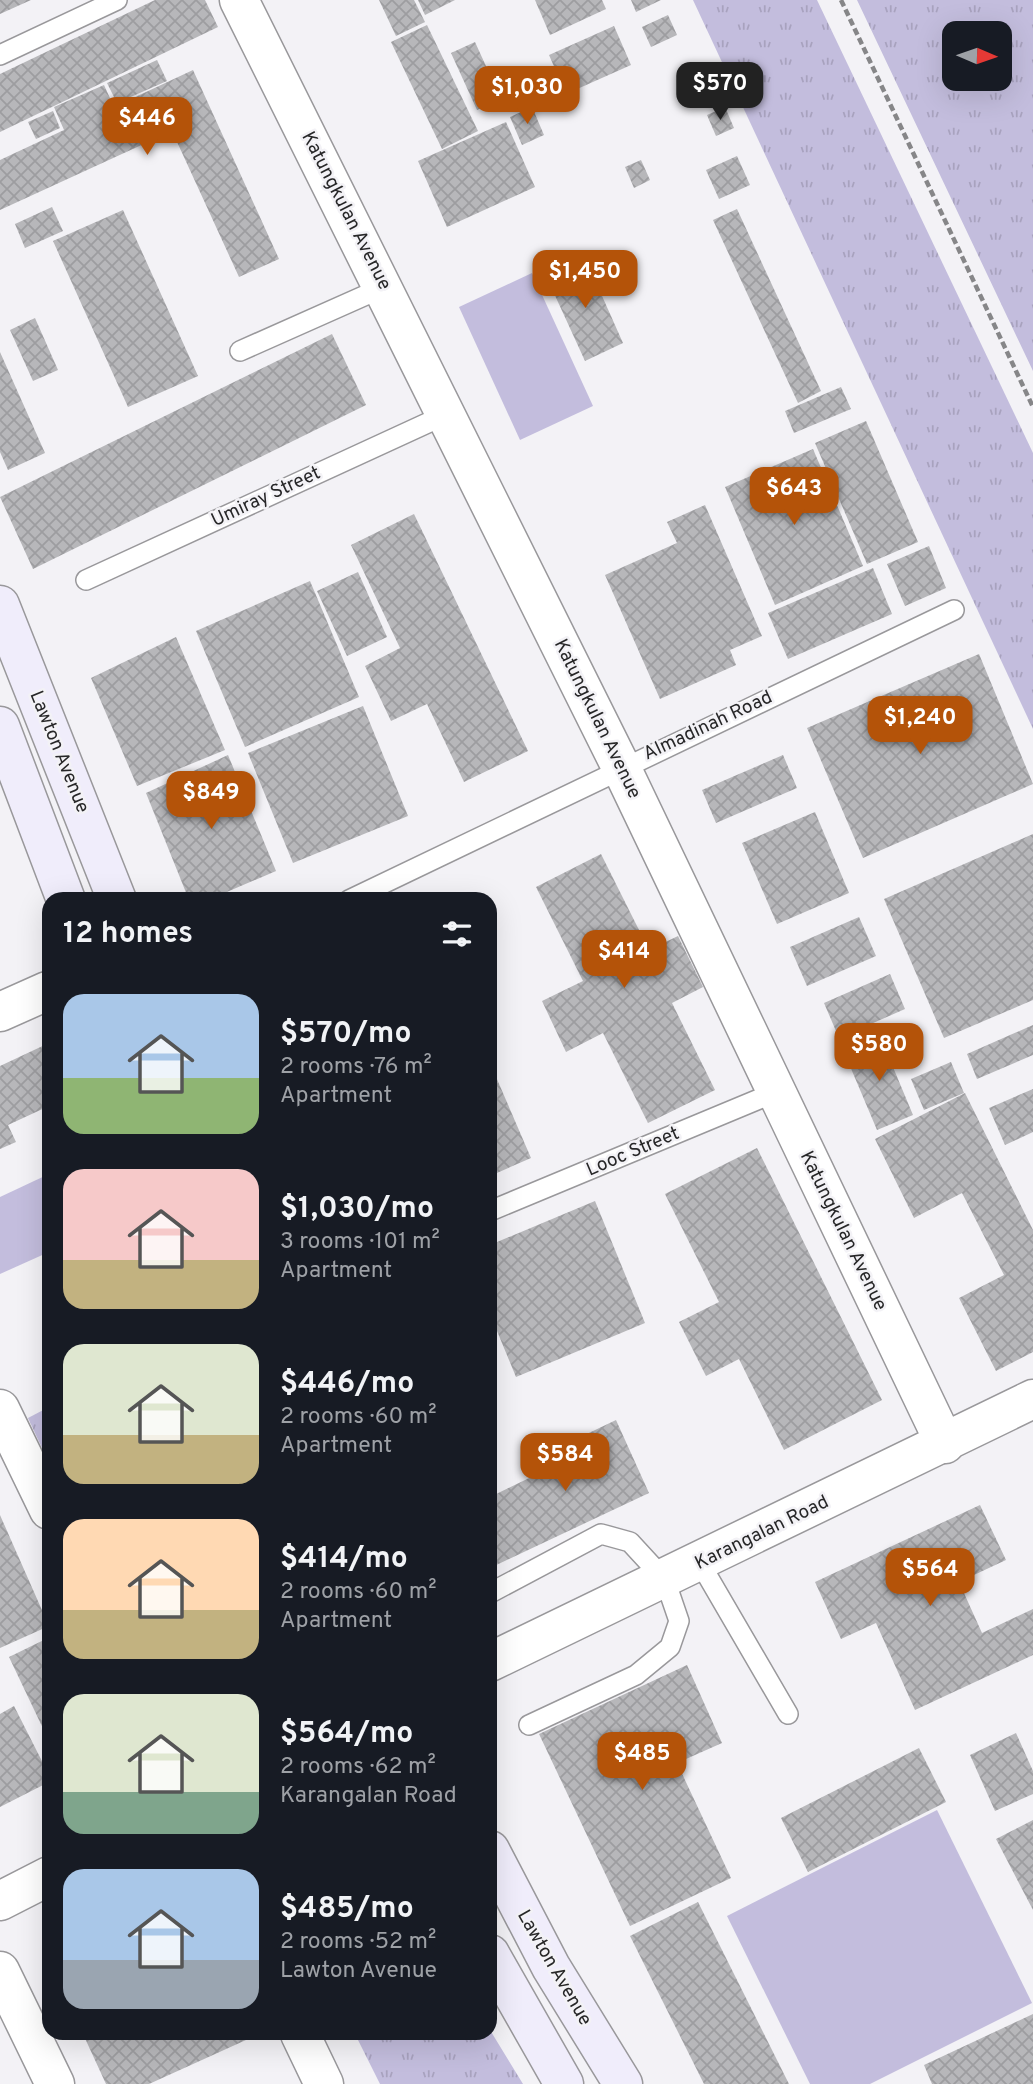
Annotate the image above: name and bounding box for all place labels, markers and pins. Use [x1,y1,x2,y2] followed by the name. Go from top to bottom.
[679,62,761,122] pin: $570
[470,66,584,126] pin: $1,030
[106,97,188,157] pin: $446
[528,250,642,310] pin: $1,450
[753,468,835,527] pin: $643
[863,696,977,756] pin: $1,240
[170,772,252,831] pin: $849
[583,930,665,990] pin: $414
[838,1024,920,1083] pin: $580
[524,1434,606,1493] pin: $584
[889,1548,971,1608] pin: $564
[601,1732,683,1792] pin: $485

